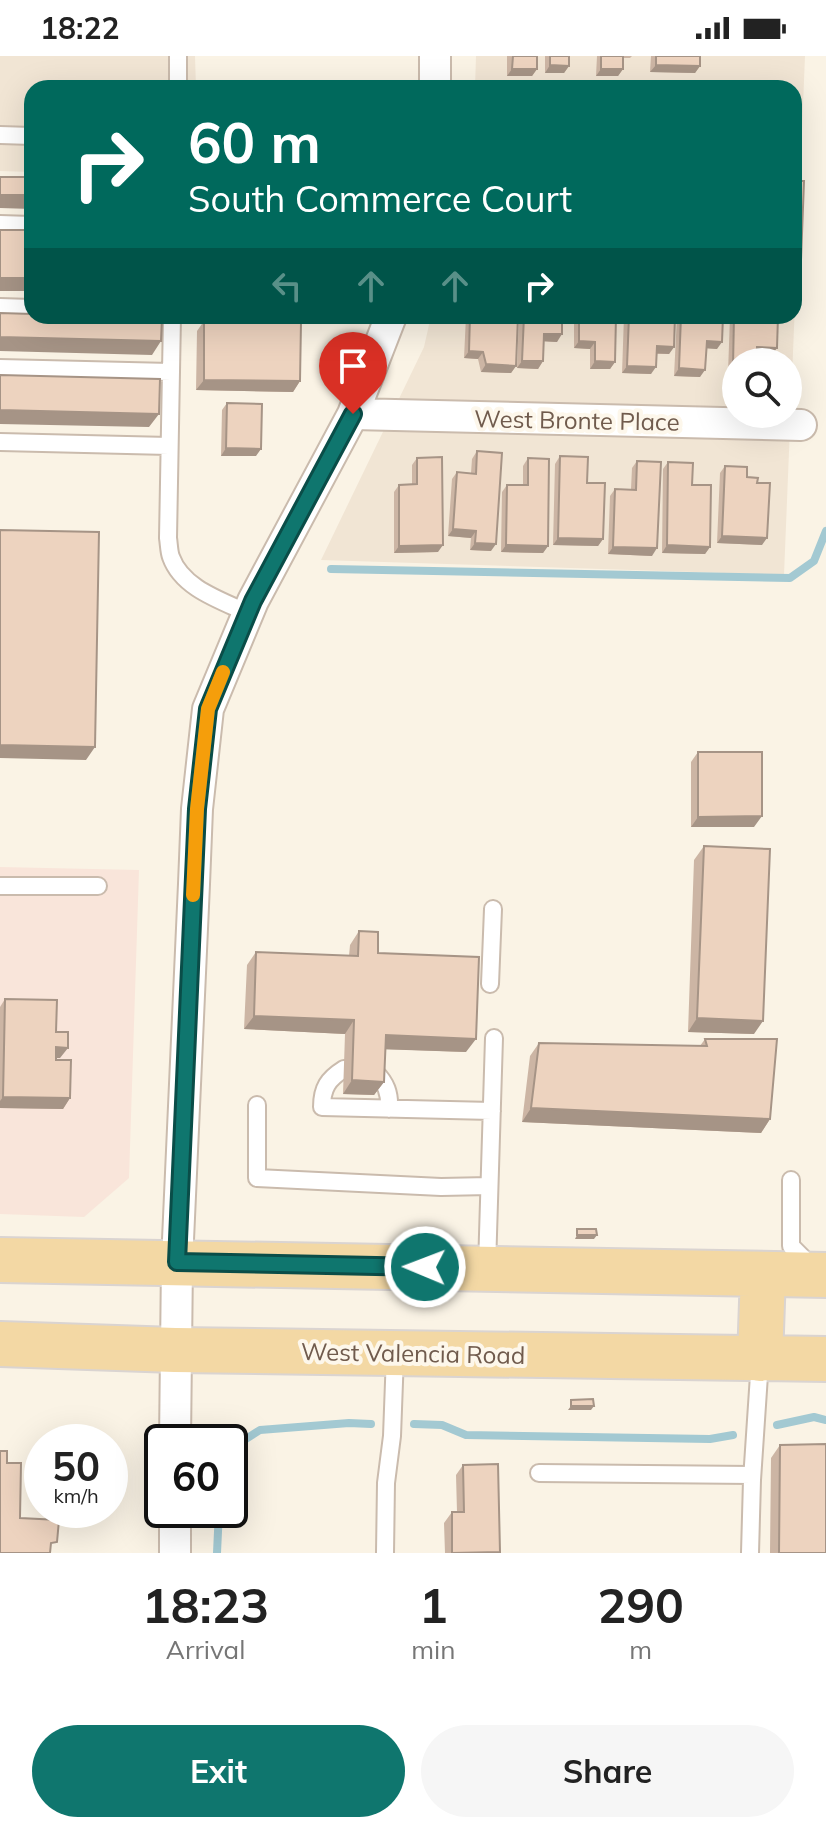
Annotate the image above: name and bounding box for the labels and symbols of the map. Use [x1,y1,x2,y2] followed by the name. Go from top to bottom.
[319,332,387,414] pin
[474,403,680,437] street label: West Bronte Place
[383,1225,467,1309] position arrow
[301,1336,525,1370] street label: West Valencia Road
[144,1424,248,1528] speed limit sign: 60

